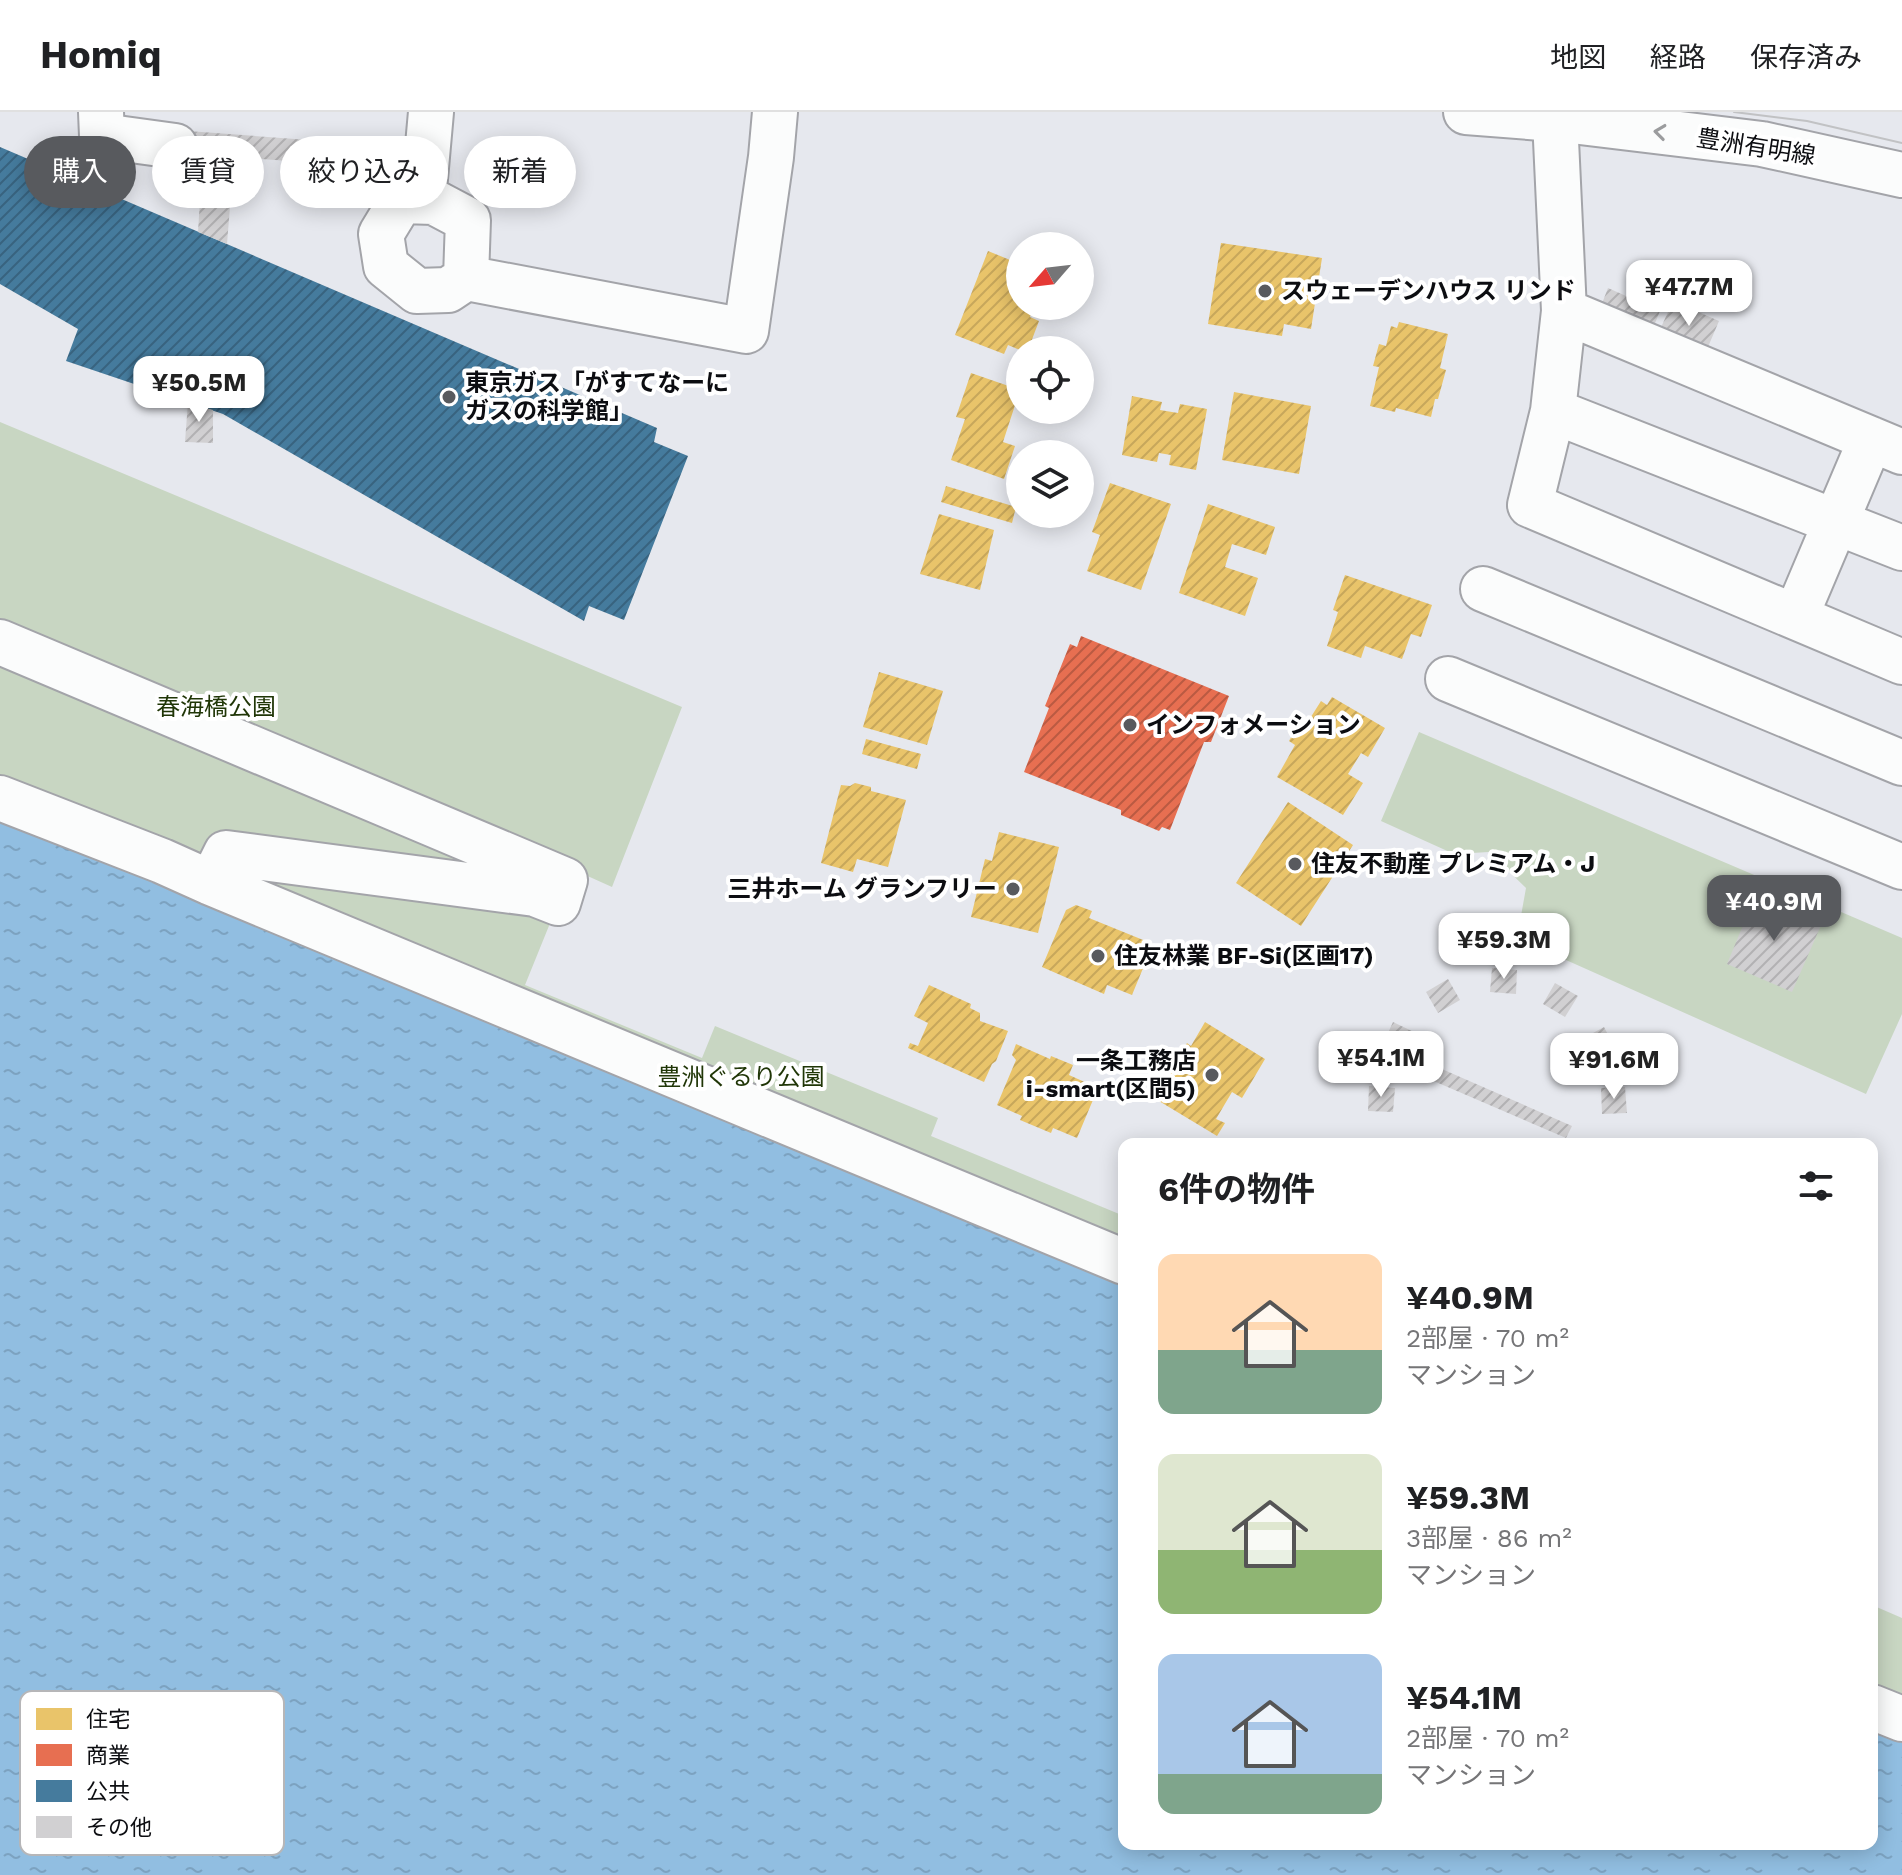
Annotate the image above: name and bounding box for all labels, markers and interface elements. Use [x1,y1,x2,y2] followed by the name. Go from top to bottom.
[40,33,161,77] text: Homiq
[1550,41,1606,74] text: 地図
[1650,41,1706,74] text: 経路
[1750,41,1862,74] text: 保存済み
[1653,124,1667,141] one-way arrow
[1695,124,1817,170] street label: 豊洲有明線
[24,136,136,208] chip: 購入
[152,136,264,208] chip: 賃貸
[280,136,448,208] chip: 絞り込み
[464,136,576,208] chip: 新着
[1006,232,1094,320] north arrow
[1006,232,1094,528] map controls
[1624,260,1754,328] pin: ¥47.7M
[1644,271,1734,301] text: ¥47.7M
[1281,277,1576,305] place label: スウェーデンハウス リンド
[1256,282,1274,300] marker: スウェーデンハウス リンド
[1006,336,1094,424] button: locate
[134,356,264,424] pin: ¥50.5M
[151,367,247,397] text: ¥50.5M
[465,369,729,425] place label: 東京ガス「がすてなーに ガスの科学館」
[440,388,458,406] marker: 東京ガス「がすてなーに ガスの科学館」
[1006,440,1094,528] button: layers
[156,693,276,721] park label: 春海橋公園
[1146,711,1361,739] place label: インフォメーション
[1121,716,1139,734] marker: インフォメーション
[1311,850,1595,878] place label: 住友不動産 プレミアム・J
[1286,855,1304,873] marker: 住友不動産 プレミアム・J
[728,875,997,903] place label: 三井ホーム グランフリー
[1709,875,1839,943] pin: ¥40.9M
[1004,880,1022,898] marker: 三井ホーム グランフリー
[1725,886,1823,916] text: ¥40.9M
[1439,913,1569,981] pin: ¥59.3M
[1457,924,1551,954] text: ¥59.3M
[1114,942,1374,970] place label: 住友林業 BF-Si(区画17)
[1089,947,1107,965] marker: 住友林業 BF-Si(区画17)
[1316,1031,1446,1099] pin: ¥54.1M
[1549,1033,1679,1101] pin: ¥91.6M
[1337,1042,1425,1072] text: ¥54.1M
[1568,1044,1660,1074] text: ¥91.6M
[1026,1047,1196,1103] place label: 一条工務店 i-smart(区間5)
[657,1063,825,1091] park label: 豊洲ぐるり公園
[1203,1066,1221,1084] marker: 一条工務店 i-smart(区間5)
[1794,1164,1838,1208] icon: filters
[1158,1169,1315,1209] text: 6件の物件
[1406,1277,1534,1317] text: ¥40.9M
[1222,1286,1318,1382] icon: home
[1406,1323,1569,1353] text: 2部屋 · 70 m²
[1406,1360,1536,1390] text: マンション
[1406,1477,1530,1517] text: ¥59.3M
[1222,1486,1318,1582] icon: home
[1406,1523,1572,1553] text: 3部屋 · 86 m²
[1406,1560,1536,1590] text: マンション
[1406,1677,1522,1717] text: ¥54.1M
[1222,1686,1318,1782] icon: home
[20,1691,284,1855] legend
[86,1707,130,1732] text: 住宅
[1406,1723,1569,1753] text: 2部屋 · 70 m²
[86,1743,130,1768] text: 商業
[1406,1760,1536,1790] text: マンション
[86,1779,130,1804] text: 公共
[86,1815,152,1840] text: その他

